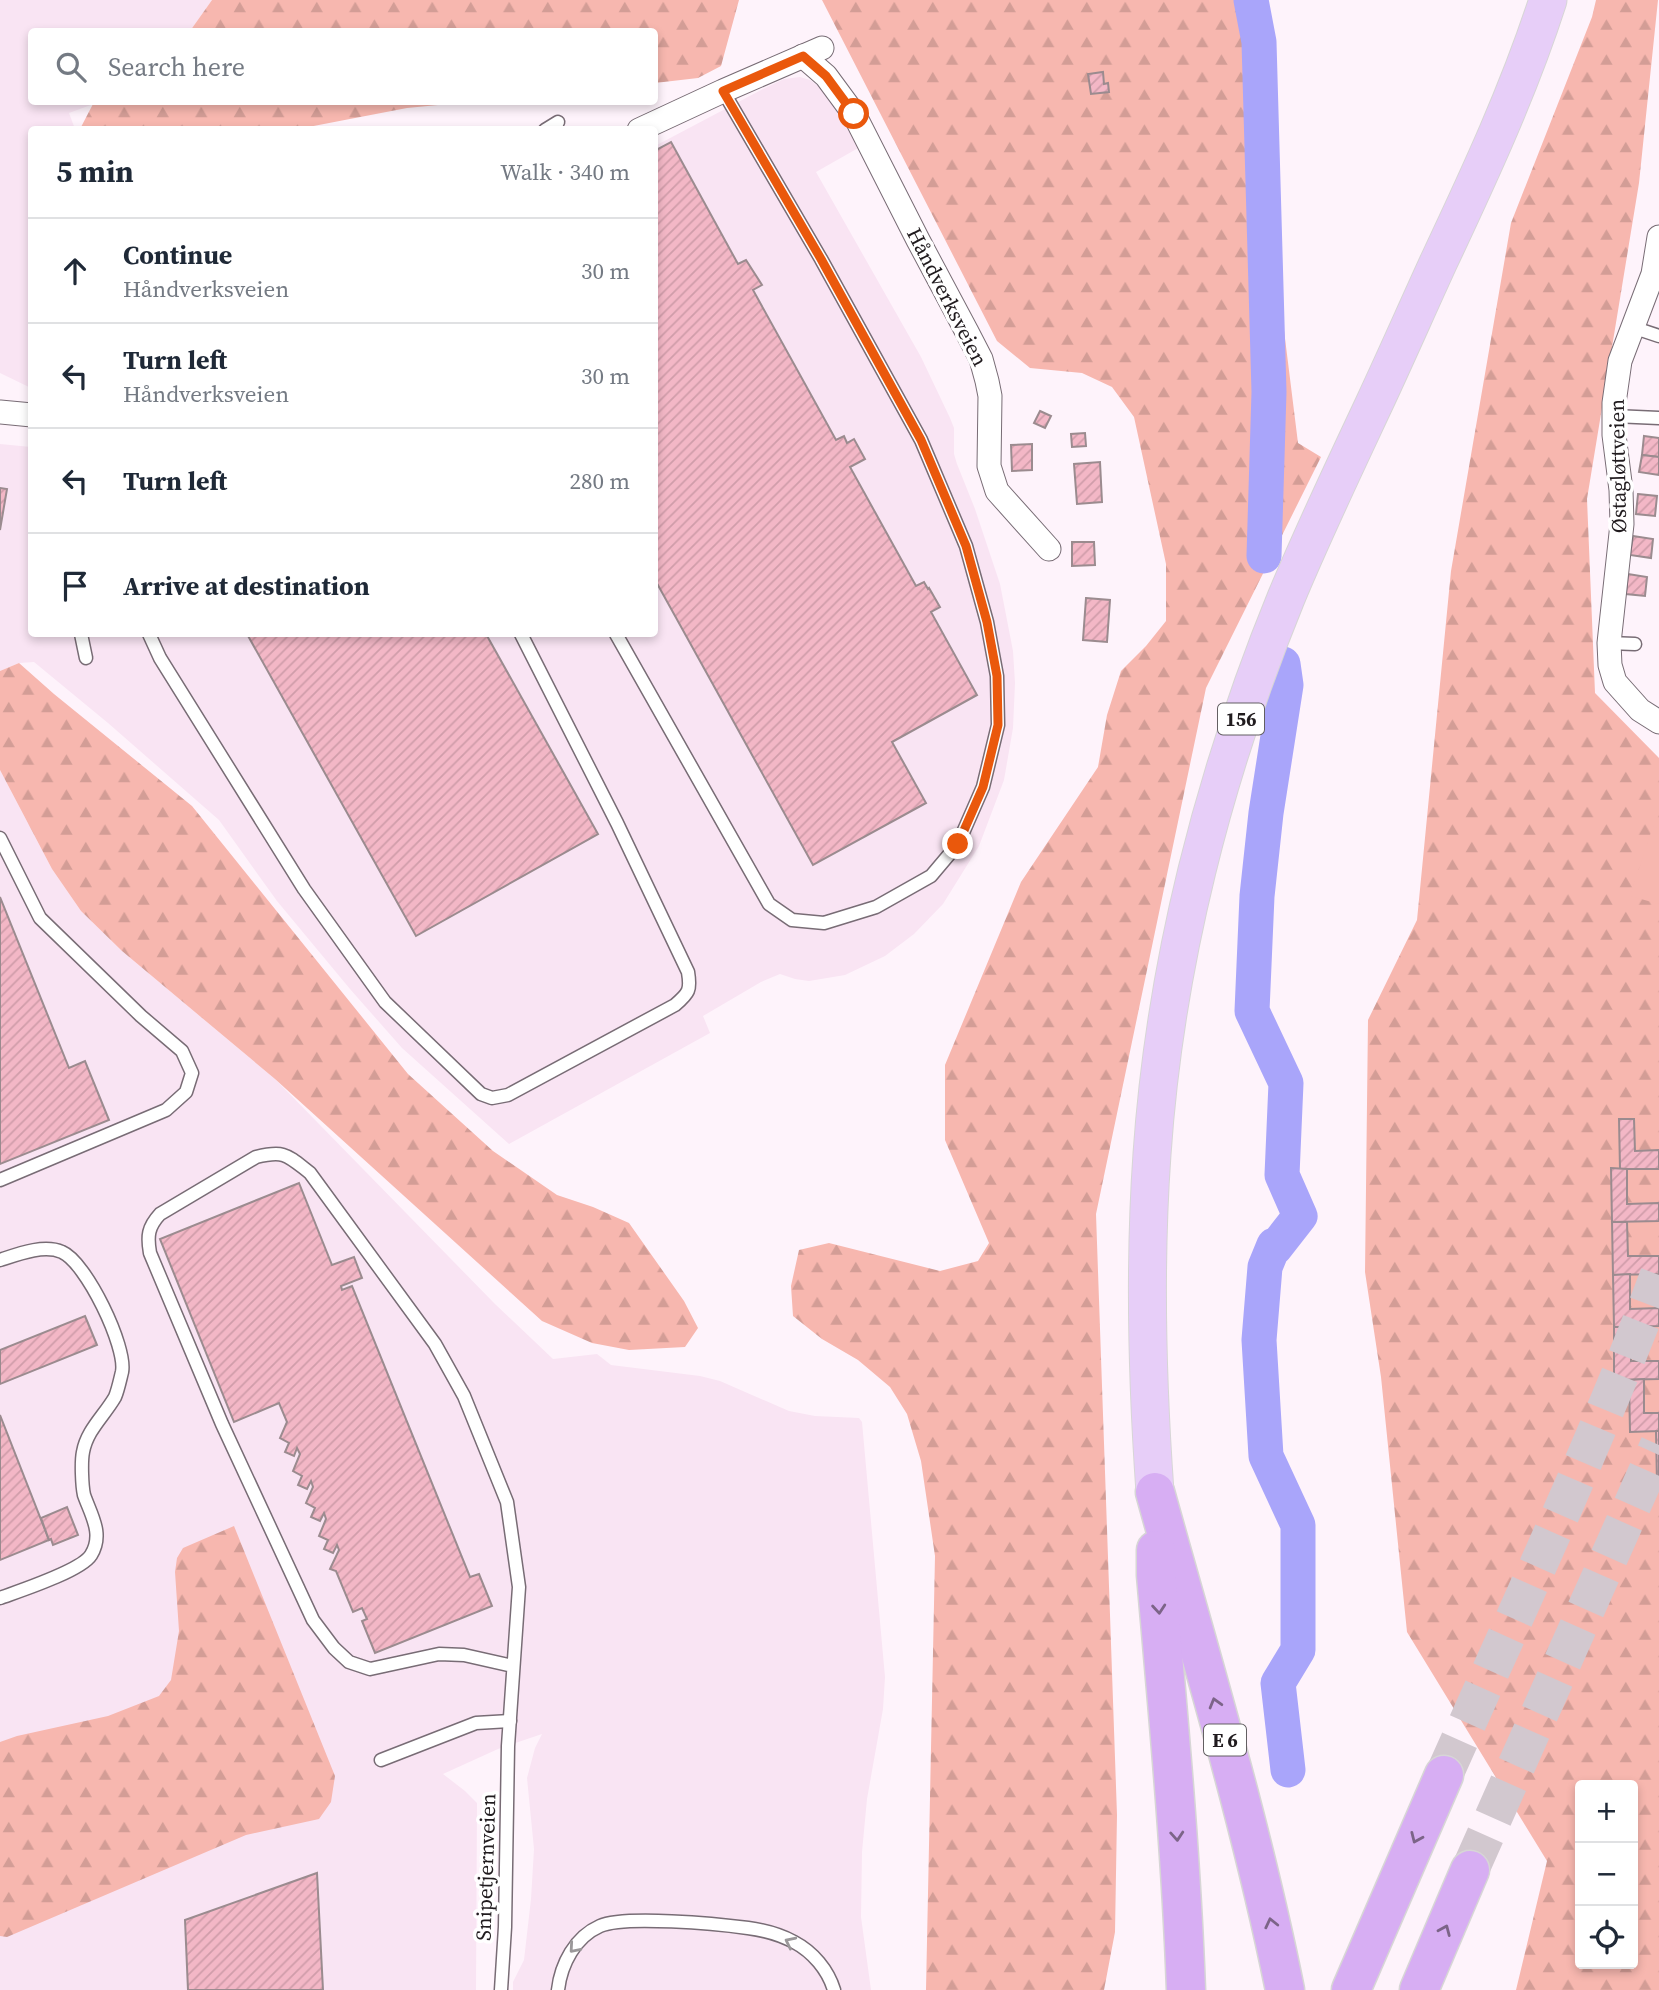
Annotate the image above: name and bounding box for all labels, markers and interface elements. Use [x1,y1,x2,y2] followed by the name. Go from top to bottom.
[28,28,658,105] search box
[52,48,90,86] icon: search
[108,49,245,85] text: Search here
[838,98,869,129] route start
[56,151,134,192] text: 5 min
[500,156,630,188] text: Walk · 340 m
[900,223,995,371] street label: Håndverksveien
[123,237,232,273] text: Continue
[56,252,94,290] icon: ahead
[581,255,630,287] text: 30 m
[123,273,289,305] text: Håndverksveien
[123,342,227,378] text: Turn left
[56,357,94,395] icon: left
[581,360,630,392] text: 30 m
[123,378,289,410] text: Håndverksveien
[1602,398,1633,533] street label: Østagløttveien
[56,462,94,500] icon: left
[123,463,227,499] text: Turn left
[569,465,630,497] text: 280 m
[56,567,94,605] icon: arrive
[123,568,370,604] text: Arrive at destination
[1218,704,1264,734] road number: 156
[942,828,973,859] route end
[1151,1604,1166,1615] one-way arrow
[1209,1697,1224,1709] one-way arrow
[1204,1724,1246,1756] road number: E 6
[1575,1780,1638,1969] map controls
[1575,1780,1638,1843] button: +
[468,1793,503,1941] street label: Snipetjernveien
[1170,1831,1185,1842] one-way arrow
[1411,1831,1425,1843] one-way arrow
[1575,1843,1638,1906] button: −
[1575,1906,1638,1969] button: locate
[1265,1917,1280,1929] one-way arrow
[1436,1925,1450,1937] one-way arrow
[785,1936,797,1950] one-way arrow
[570,1940,583,1953] one-way arrow

